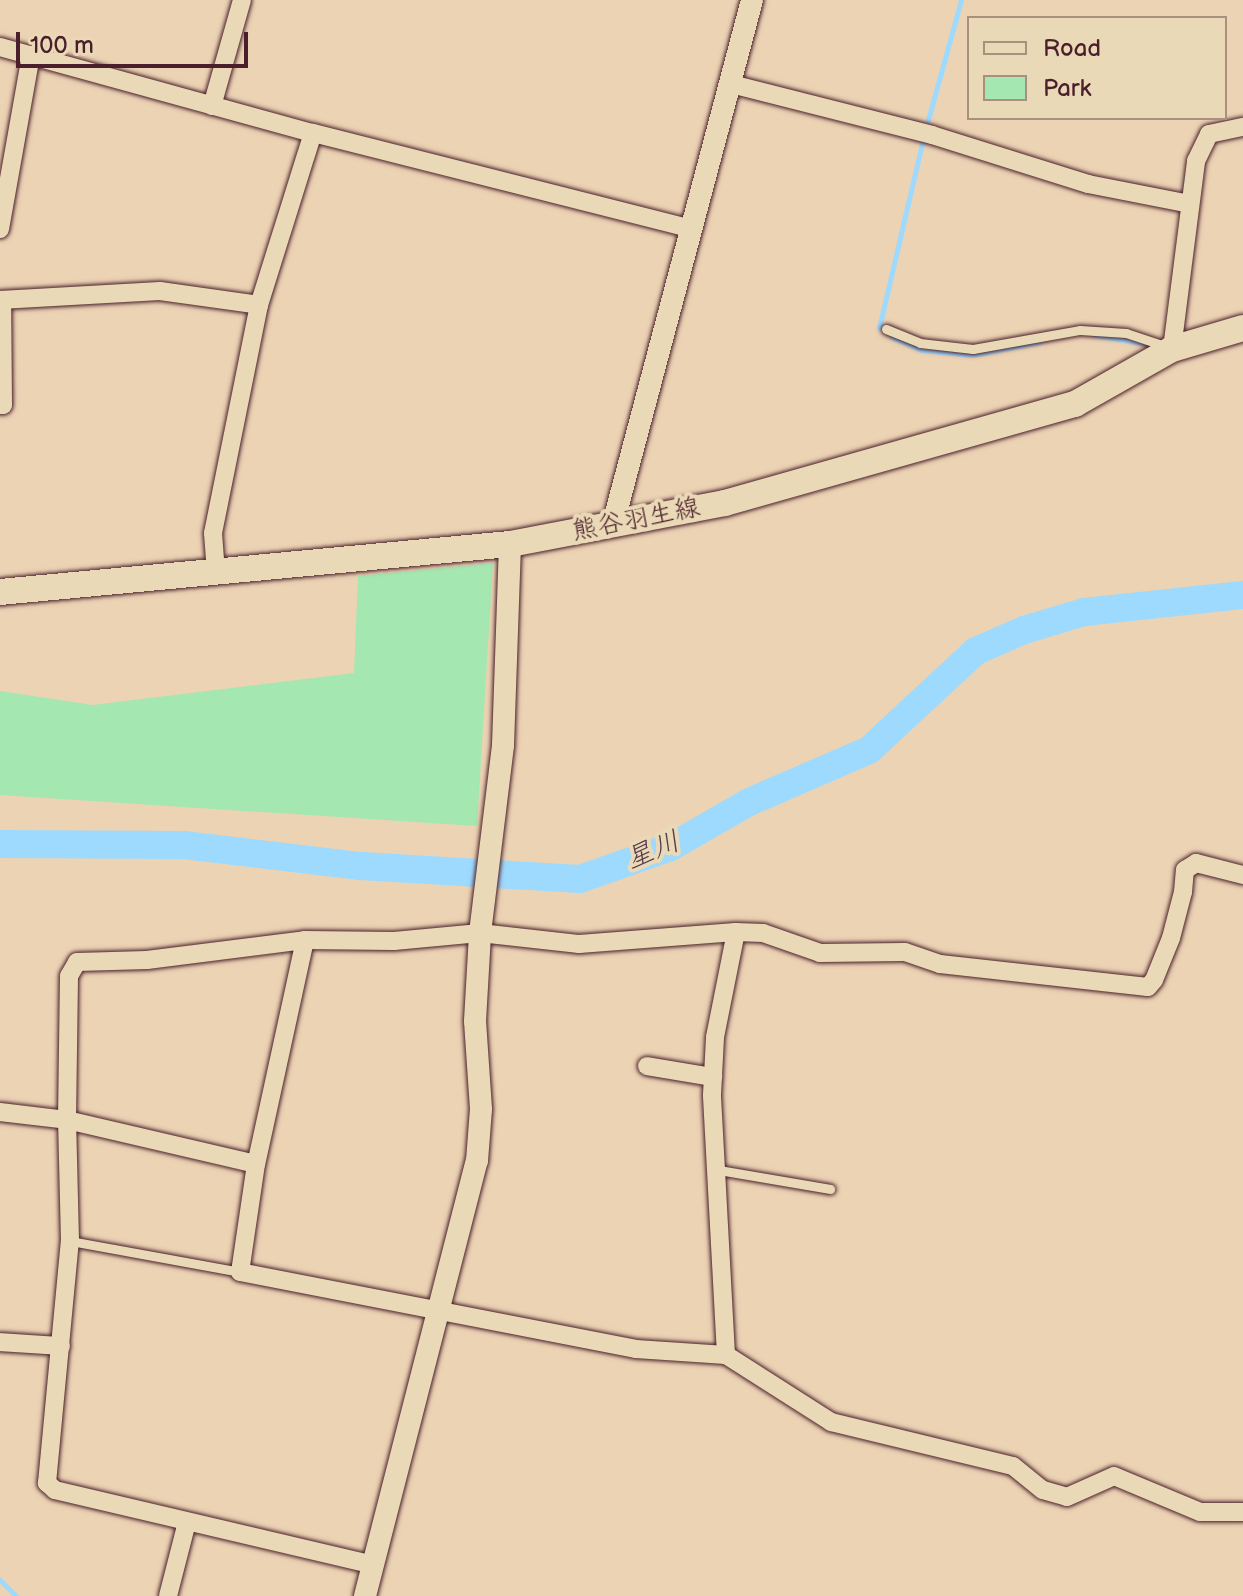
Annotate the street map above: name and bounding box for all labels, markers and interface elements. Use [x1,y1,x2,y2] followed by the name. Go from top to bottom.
[20,16,252,66] scale bar
[967,16,1227,120] legend
[30,31,94,60] text: 100 m
[1043,34,1101,63] text: Road
[1043,74,1091,103] text: Park
[569,492,703,548] street label: 熊谷羽生線
[621,825,685,877] water label: 星川

